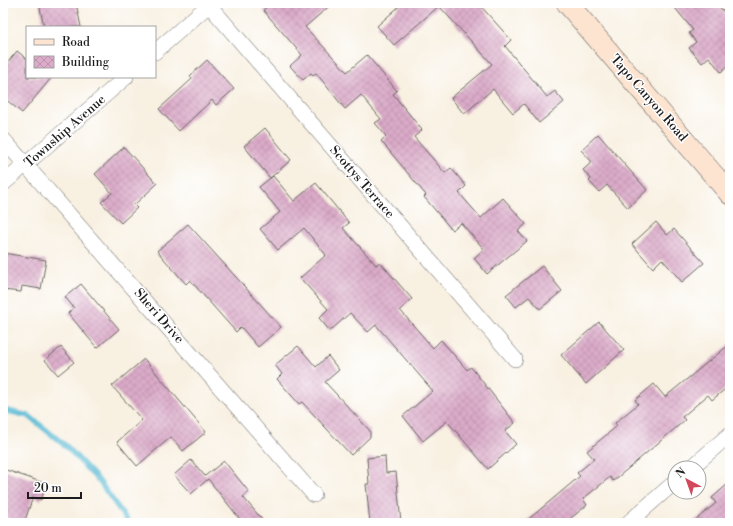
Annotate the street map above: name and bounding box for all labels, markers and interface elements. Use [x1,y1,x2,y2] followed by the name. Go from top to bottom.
[26,26,156,78] legend
[62,35,90,50] text: Road
[607,51,691,145] street label: Tapo Canyon Road
[61,55,110,70] text: Building
[21,91,109,171] street label: Township Avenue
[326,142,398,222] street label: Scottys Terrace
[131,285,188,347] street label: Sheri Drive
[667,460,707,500] north arrow
[673,465,689,481] text: N
[28,474,81,500] scale bar
[34,481,62,496] text: 20 m

